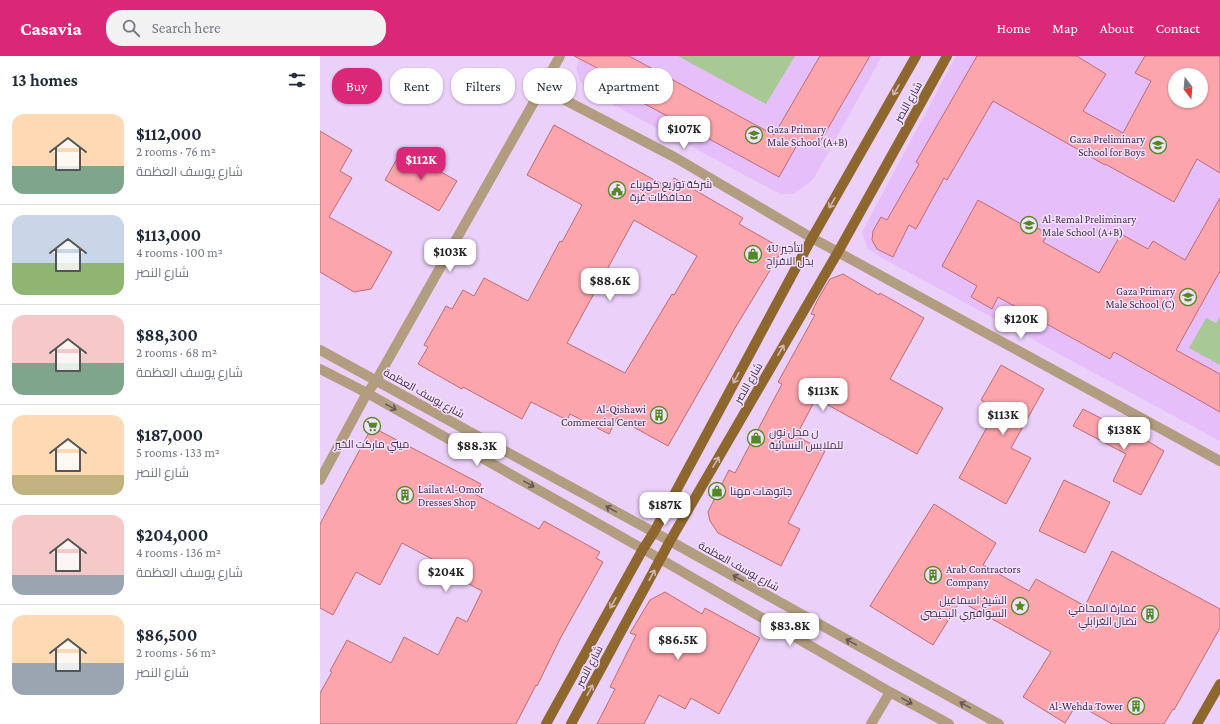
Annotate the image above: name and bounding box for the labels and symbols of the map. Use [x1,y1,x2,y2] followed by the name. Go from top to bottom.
[1168,68,1208,108] north arrow
[891,79,926,126] street label: شارع النصر
[892,84,900,96] one-way arrow
[656,116,712,150] pin: $107K
[767,123,848,149] place label: Gaza Primary Male School (A+B)
[744,125,764,145] school or university icon: Gaza Primary Male School (A+B)
[1070,133,1146,159] place label: Gaza Preliminary School for Boys
[1148,135,1168,155] school or university icon: Gaza Preliminary School for Boys
[393,147,449,181] pin: $112K
[630,178,712,204] place label: شركة توزيع كهرباء محافظات غزة
[607,180,627,200] public building icon: شركة توزيع كهرباء محافظات غزة
[827,197,835,209] one-way arrow
[1042,213,1137,239] place label: Al-Remal Preliminary Male School (A+B)
[1019,215,1039,235] school or university icon: Al-Remal Preliminary Male School (A+B)
[422,239,478,273] pin: $103K
[766,241,814,269] place label: 4U لتأجير بدل الافراح
[743,244,763,264] shop icon: 4U لتأجير بدل الافراح
[577,268,643,302] pin: $88.6K
[1105,285,1176,311] place label: Gaza Primary Male School (C)
[1178,287,1198,307] school or university icon: Gaza Primary Male School (C)
[993,306,1049,340] pin: $120K
[778,344,786,356] one-way arrow
[731,361,766,407] street label: شارع النصر
[381,366,466,422] street label: شارع يوسف العظمة
[732,372,740,384] one-way arrow
[795,378,851,412] pin: $113K
[975,402,1031,436] pin: $113K
[385,403,397,411] one-way arrow
[561,403,646,428] place label: Al-Qishawi Commercial Center
[649,405,669,425] building icon: Al-Qishawi Commercial Center
[362,416,382,436] supermarket icon: ميني ماركت الخير
[1096,417,1152,451] pin: $138K
[769,426,843,452] place label: ن محل نون للملابس النسائية
[746,428,766,448] shop icon: ن محل نون للملابس النسائية
[444,433,510,467] pin: $88.3K
[334,438,409,453] place label: ميني ماركت الخير
[712,456,720,468] one-way arrow
[523,481,535,489] one-way arrow
[707,481,727,501] shop icon: جاتوهات مهنا
[418,483,484,509] place label: Lailat Al-Omor Dresses Shop
[395,485,415,505] building icon: Lailat Al-Omor Dresses Shop
[730,485,792,498] place label: جاتوهات مهنا
[637,492,693,526] pin: $187K
[606,505,618,512] one-way arrow
[696,539,781,595] street label: شارع يوسف العظمة
[418,559,474,593] pin: $204K
[946,563,1021,589] place label: Arab Contractors Company
[923,565,943,585] building icon: Arab Contractors Company
[649,570,656,582] one-way arrow
[732,574,744,582] one-way arrow
[920,594,1007,622] place label: الشيخ اسماعيل السوافيري البحيصي
[1010,596,1030,616] place icon: الشيخ اسماعيل السوافيري البحيصي
[609,597,617,609] one-way arrow
[1068,602,1137,630] place label: عمارة المحامي نضال الغرابلي
[1140,604,1160,624] building icon: عمارة المحامي نضال الغرابلي
[757,613,823,647] pin: $83.8K
[645,627,711,661] pin: $86.5K
[845,637,857,645] one-way arrow
[573,643,607,690] street label: شارع النصر
[587,684,594,696] one-way arrow
[1126,696,1146,716] building icon: Al-Wehda Tower
[901,698,913,705] one-way arrow
[1049,700,1123,712] place label: Al-Wehda Tower
[959,701,971,708] one-way arrow

